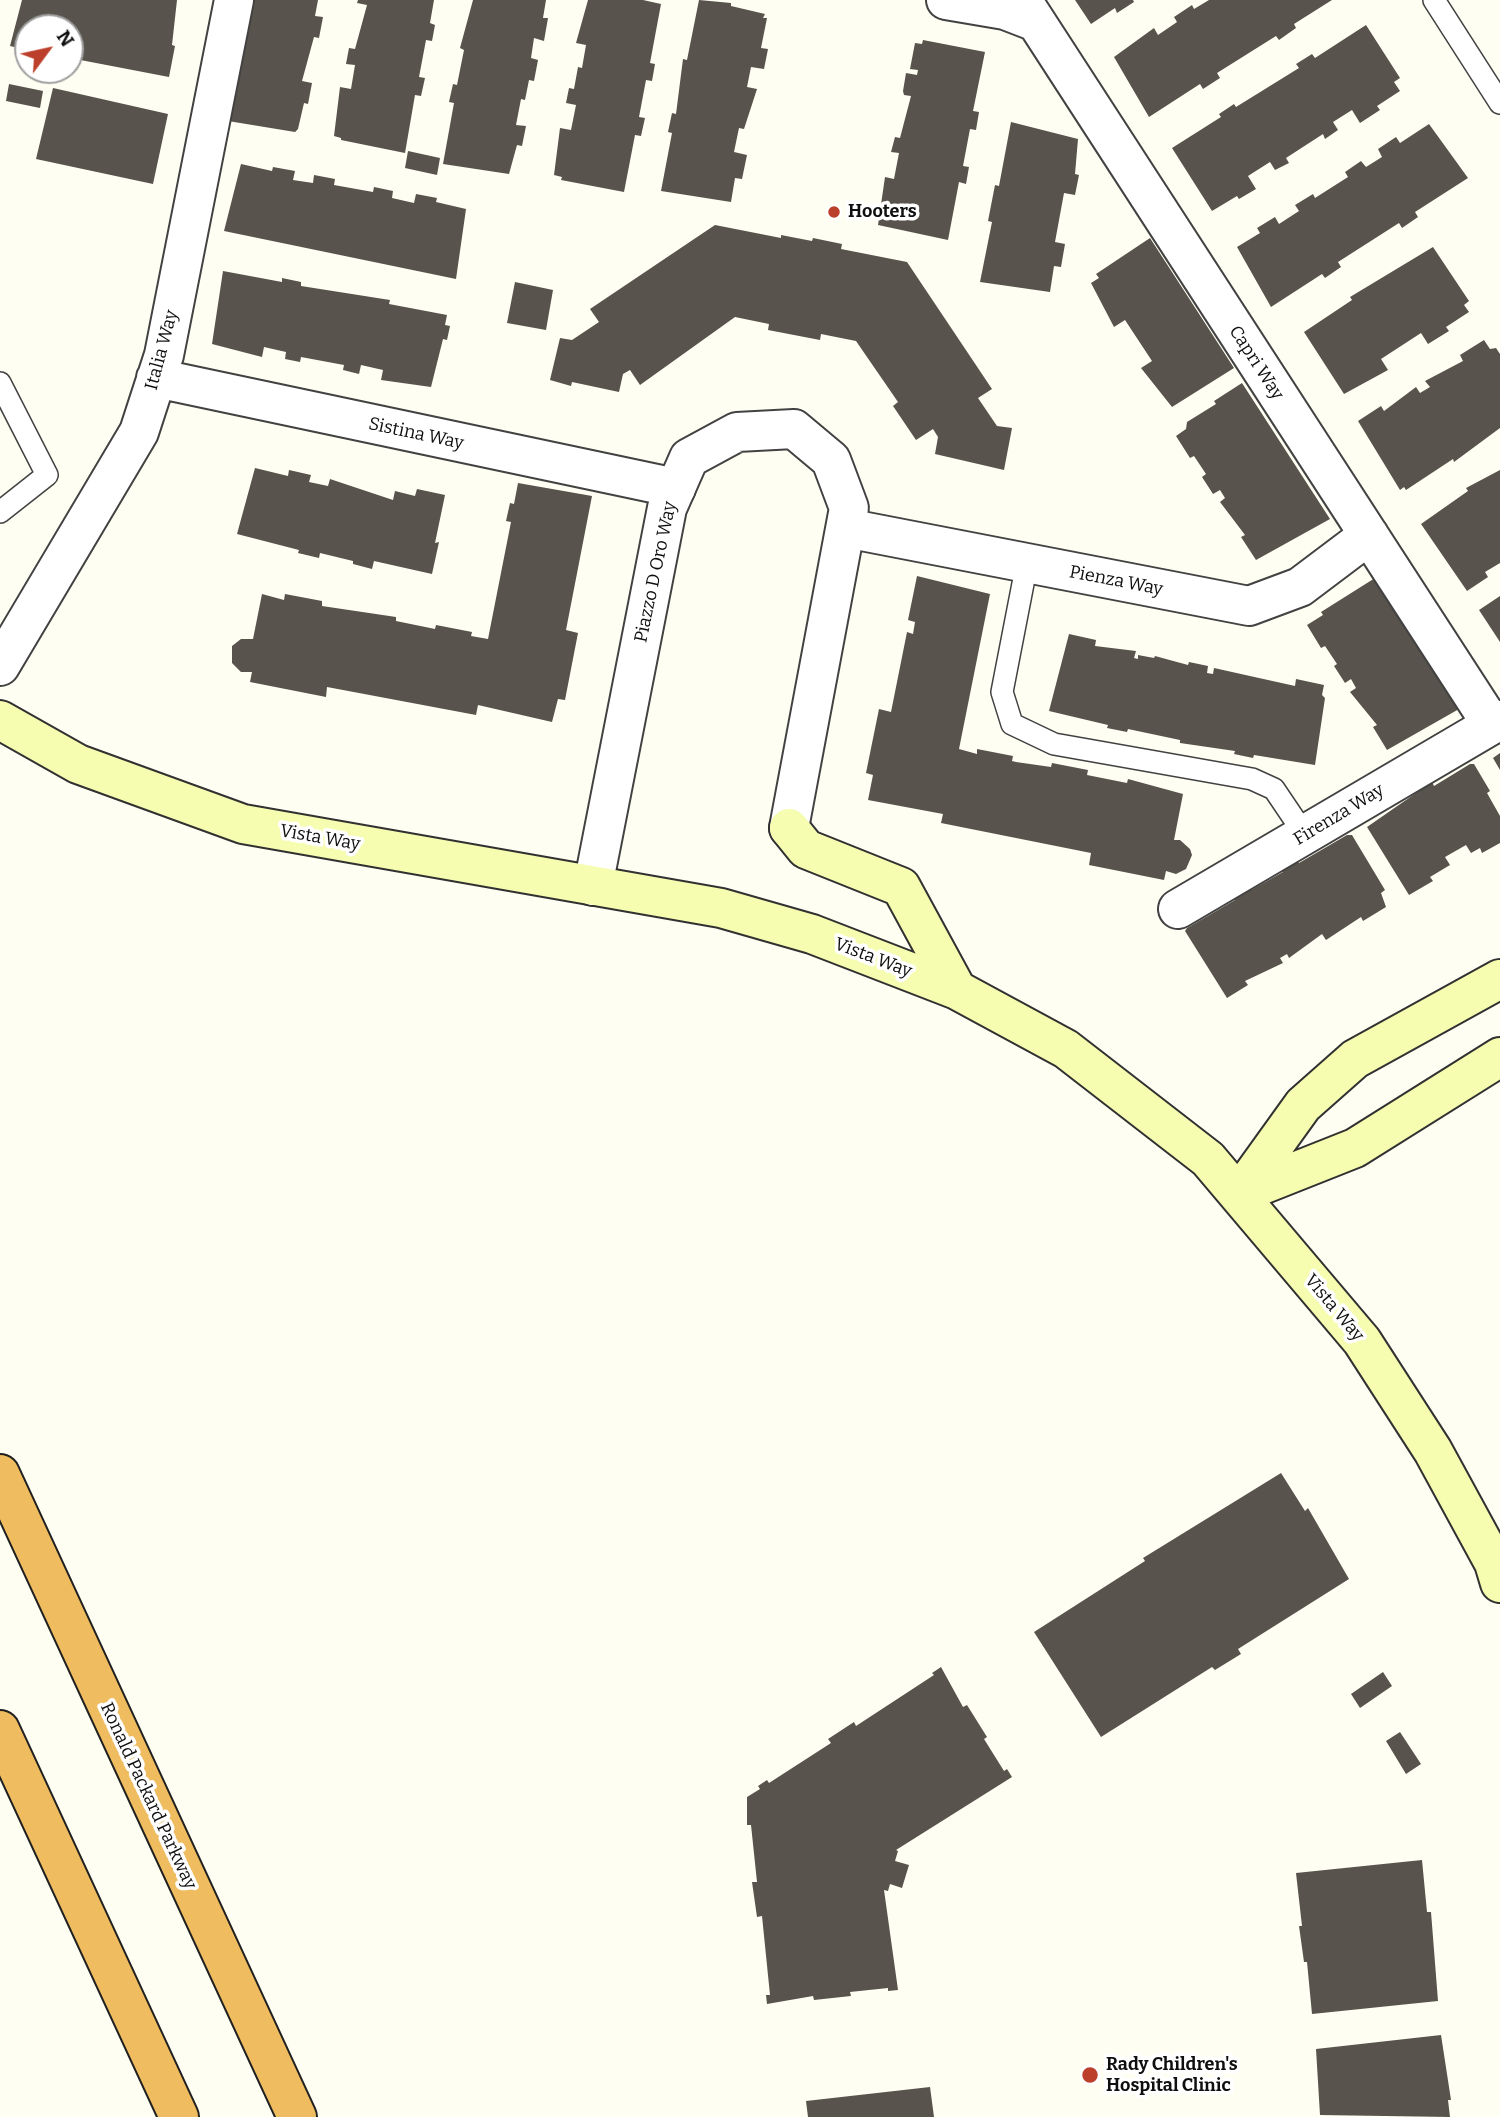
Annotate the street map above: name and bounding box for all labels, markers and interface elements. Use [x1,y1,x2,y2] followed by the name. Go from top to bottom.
[14,14,84,84] north arrow
[52,26,79,51] text: N
[848,201,917,223] place label: Hooters
[826,204,842,220] marker: Hooters
[141,308,183,392] street label: Italia Way
[1224,322,1288,404] street label: Capri Way
[366,413,466,455] street label: Sistina Way
[631,500,681,644] street label: Piazzo D Oro Way
[1067,561,1165,601] street label: Pienza Way
[1290,780,1388,850] street label: Firenza Way
[278,820,362,856] street label: Vista Way
[831,933,915,983] street label: Vista Way
[1300,1270,1368,1346] street label: Vista Way
[95,1699,201,1893] street label: Ronald Packard Parkway
[1106,2054,1238,2096] place label: Rady Children's Hospital Clinic
[1080,2065,1100,2085] marker: Rady Children's Hospital Clinic

